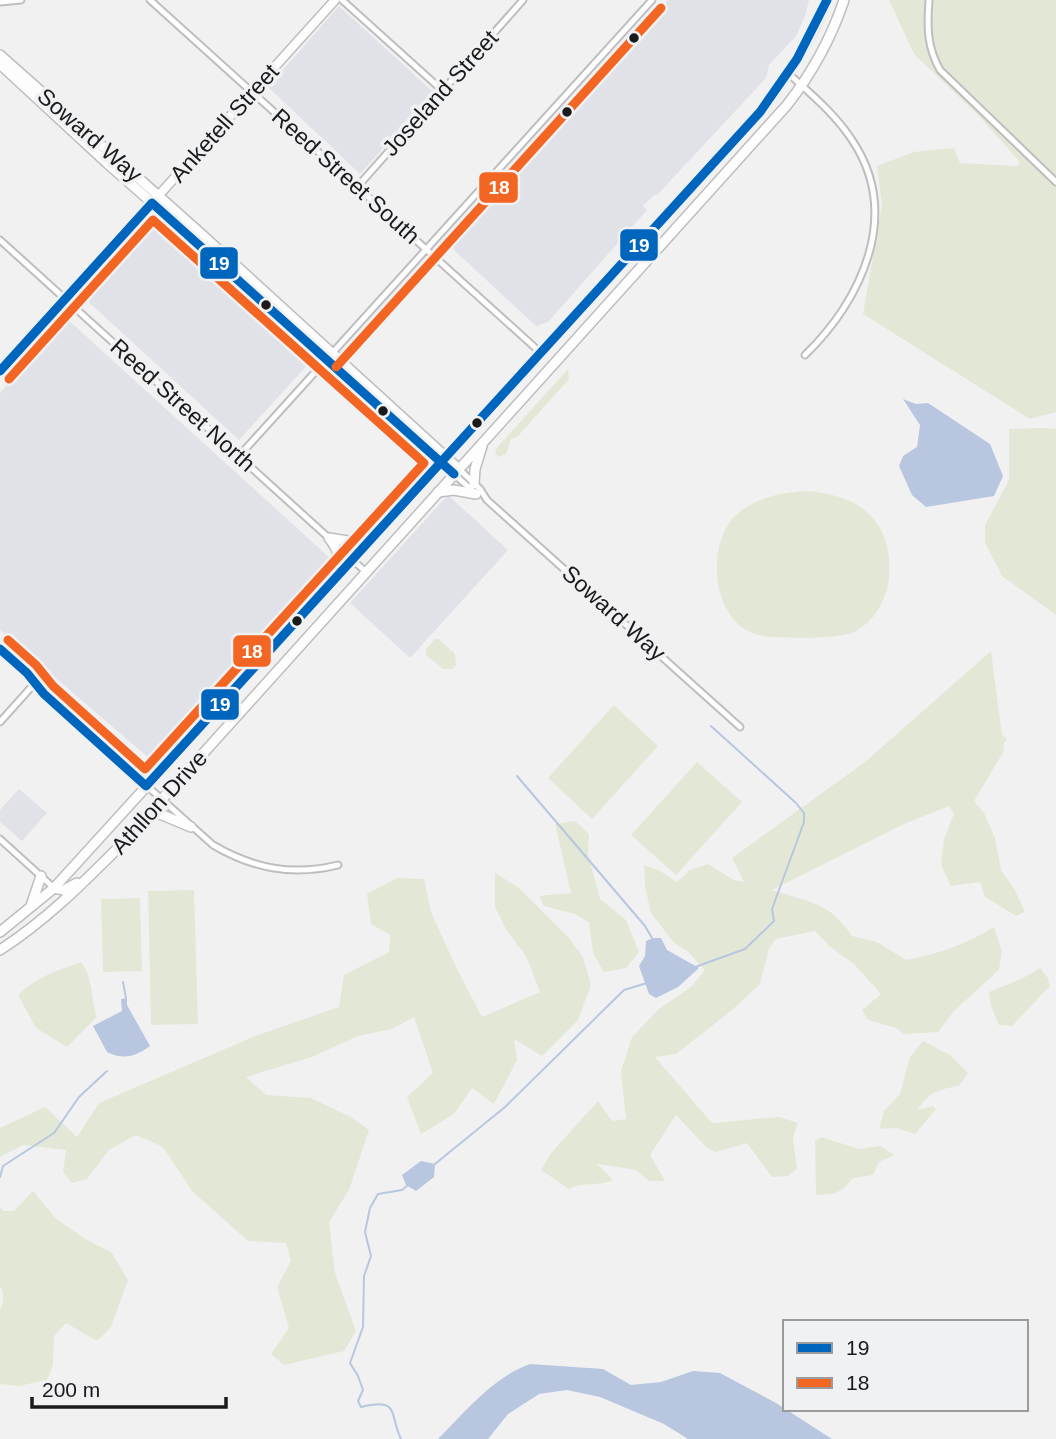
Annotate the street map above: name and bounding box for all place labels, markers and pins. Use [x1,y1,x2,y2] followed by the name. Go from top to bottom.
[627,31,641,45] unlabelled marker
[560,105,574,119] unlabelled marker
[259,298,273,312] unlabelled marker
[376,404,390,418] unlabelled marker
[470,416,484,430] unlabelled marker
[290,614,304,628] unlabelled marker

